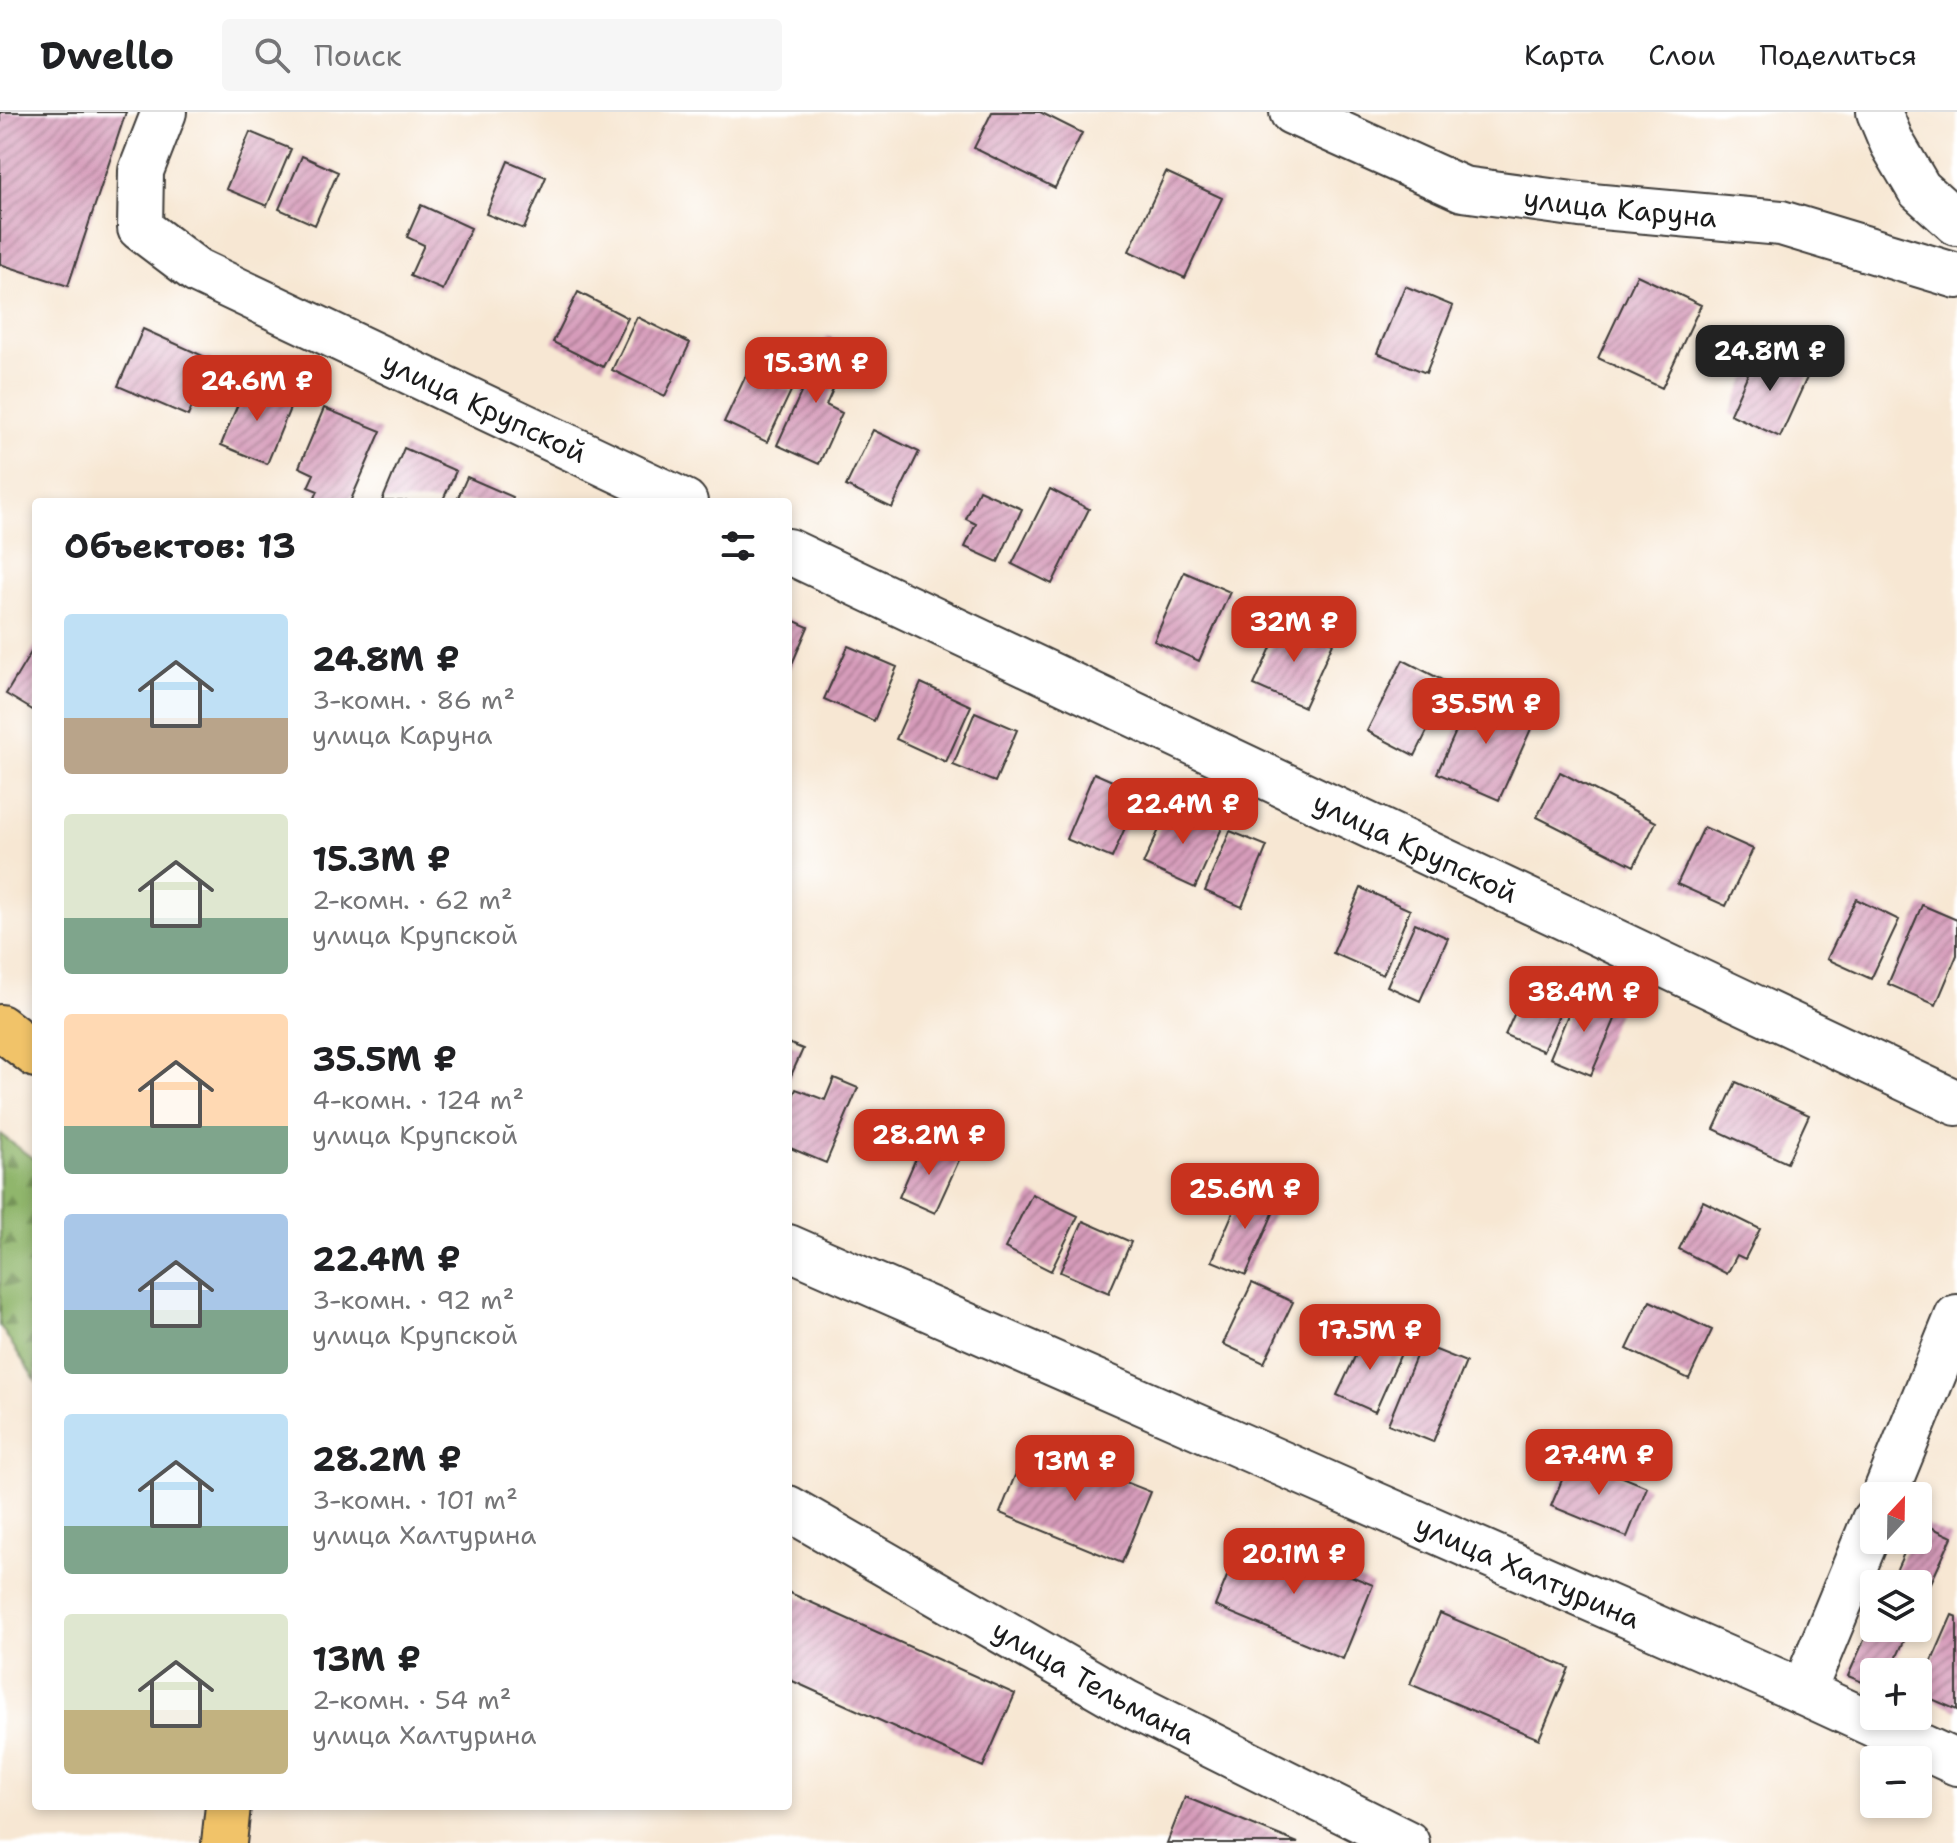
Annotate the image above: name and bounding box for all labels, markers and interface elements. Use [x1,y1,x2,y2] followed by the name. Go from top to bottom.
[222,19,782,91] search box
[40,30,174,81] text: Dwello
[250,33,294,77] icon: search
[314,35,402,76] text: Поиск
[1524,36,1604,74] text: Карта
[1648,36,1715,74] text: Слои
[1759,36,1917,74] text: Поделиться
[1521,178,1719,236] street label: улица Каруна
[1696,325,1844,393] pin: 24.8M ₽
[1714,333,1827,368] text: 24.8M ₽
[742,337,890,405] pin: 15.3M ₽
[376,343,593,472] street label: улица Крупской
[763,345,869,380] text: 15.3M ₽
[183,355,331,423] pin: 24.6M ₽
[201,363,313,398] text: 24.6M ₽
[64,523,296,569] text: Объектов: 13
[716,524,760,568] icon: filters
[1238,596,1350,664] pin: 32M ₽
[1249,604,1339,639] text: 32M ₽
[312,636,460,682] text: 24.8M ₽
[128,646,224,742] icon: home
[1412,678,1560,746] pin: 35.5M ₽
[312,682,515,717] text: 3-комн. · 86 m²
[1431,686,1541,721] text: 35.5M ₽
[312,717,492,752] text: улица Каруна
[1109,778,1257,846] pin: 22.4M ₽
[1307,783,1524,912] street label: улица Крупской
[1126,786,1240,821] text: 22.4M ₽
[312,836,451,882] text: 15.3M ₽
[128,846,224,942] icon: home
[312,882,513,917] text: 2-комн. · 62 m²
[312,917,518,952] text: улица Крупской
[1510,966,1658,1034] pin: 38.4M ₽
[1527,974,1641,1009] text: 38.4M ₽
[312,1036,457,1082] text: 35.5M ₽
[128,1046,224,1142] icon: home
[312,1082,524,1117] text: 4-комн. · 124 m²
[855,1109,1003,1177] pin: 28.2M ₽
[312,1117,518,1152] text: улица Крупской
[872,1117,986,1152] text: 28.2M ₽
[1171,1163,1319,1231] pin: 25.6M ₽
[1189,1171,1301,1206] text: 25.6M ₽
[312,1236,461,1282] text: 22.4M ₽
[128,1246,224,1342] icon: home
[312,1282,515,1317] text: 3-комн. · 92 m²
[1296,1304,1444,1372] pin: 17.5M ₽
[1317,1312,1423,1347] text: 17.5M ₽
[312,1317,518,1352] text: улица Крупской
[1525,1429,1673,1497] pin: 27.4M ₽
[1019,1435,1131,1503] pin: 13M ₽
[312,1436,462,1482] text: 28.2M ₽
[1544,1437,1654,1472] text: 27.4M ₽
[1033,1443,1117,1478] text: 13M ₽
[128,1446,224,1542] icon: home
[312,1482,518,1517] text: 3-комн. · 101 m²
[1860,1482,1932,1554] north arrow
[1860,1482,1932,1818] map controls
[1410,1505,1646,1637] street label: улица Халтурина
[312,1517,536,1552] text: улица Халтурина
[1220,1528,1368,1596] pin: 20.1M ₽
[1242,1536,1346,1571] text: 20.1M ₽
[1860,1570,1932,1642] button: layers
[986,1611,1202,1753] street label: улица Тельмана
[312,1636,421,1682] text: 13M ₽
[128,1646,224,1742] icon: home
[1860,1658,1932,1730] button: +
[312,1682,512,1717] text: 2-комн. · 54 m²
[312,1717,536,1752] text: улица Халтурина
[1860,1746,1932,1818] button: −

